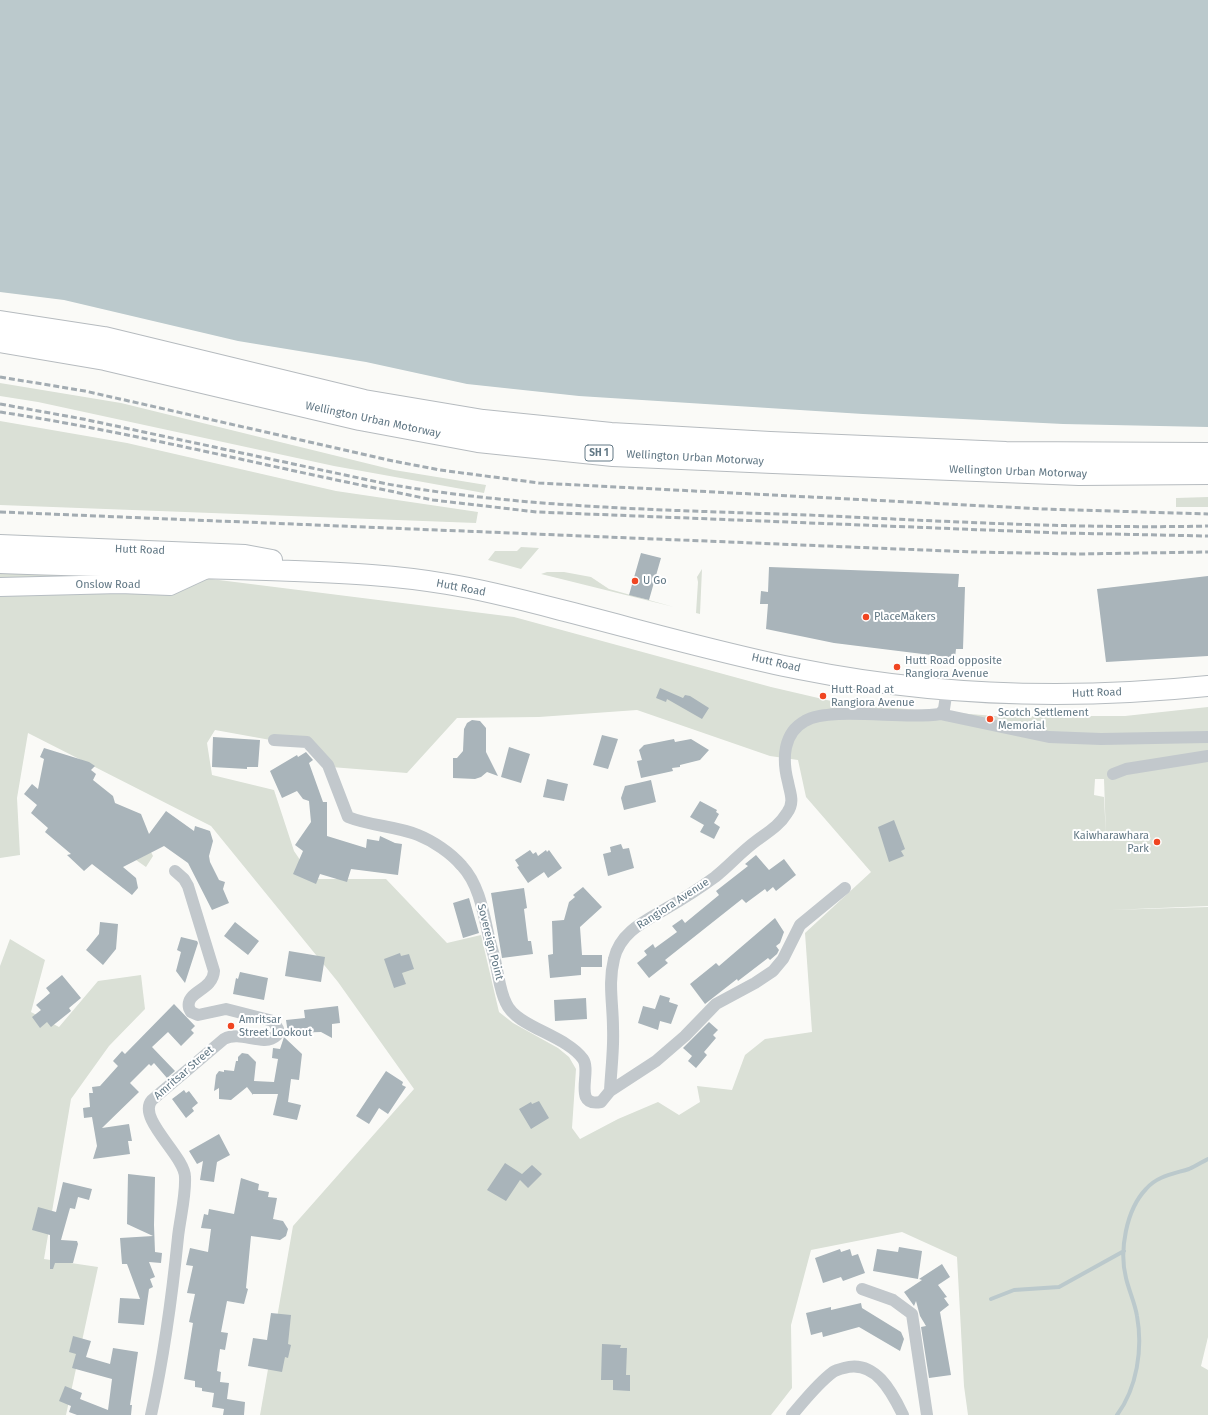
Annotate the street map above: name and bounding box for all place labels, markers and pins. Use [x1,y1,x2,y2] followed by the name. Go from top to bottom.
[643,574,667,588] place label: U Go
[630,576,640,586] marker: U Go
[874,610,936,624] place label: PlaceMakers
[861,612,871,622] marker: PlaceMakers
[905,654,1002,680] place label: Hutt Road opposite Rangiora Avenue
[892,662,902,672] marker: Hutt Road opposite Rangiora Avenue
[831,683,914,709] place label: Hutt Road at Rangiora Avenue
[818,691,828,701] marker: Hutt Road at Rangiora Avenue
[998,706,1089,732] place label: Scotch Settlement Memorial
[985,714,995,724] marker: Scotch Settlement Memorial
[1073,829,1149,855] place label: Kaiwharawhara Park
[1152,837,1162,847] marker: Kaiwharawhara Park
[239,1013,312,1039] place label: Amritsar Street Lookout
[226,1021,236,1031] marker: Amritsar Street Lookout

